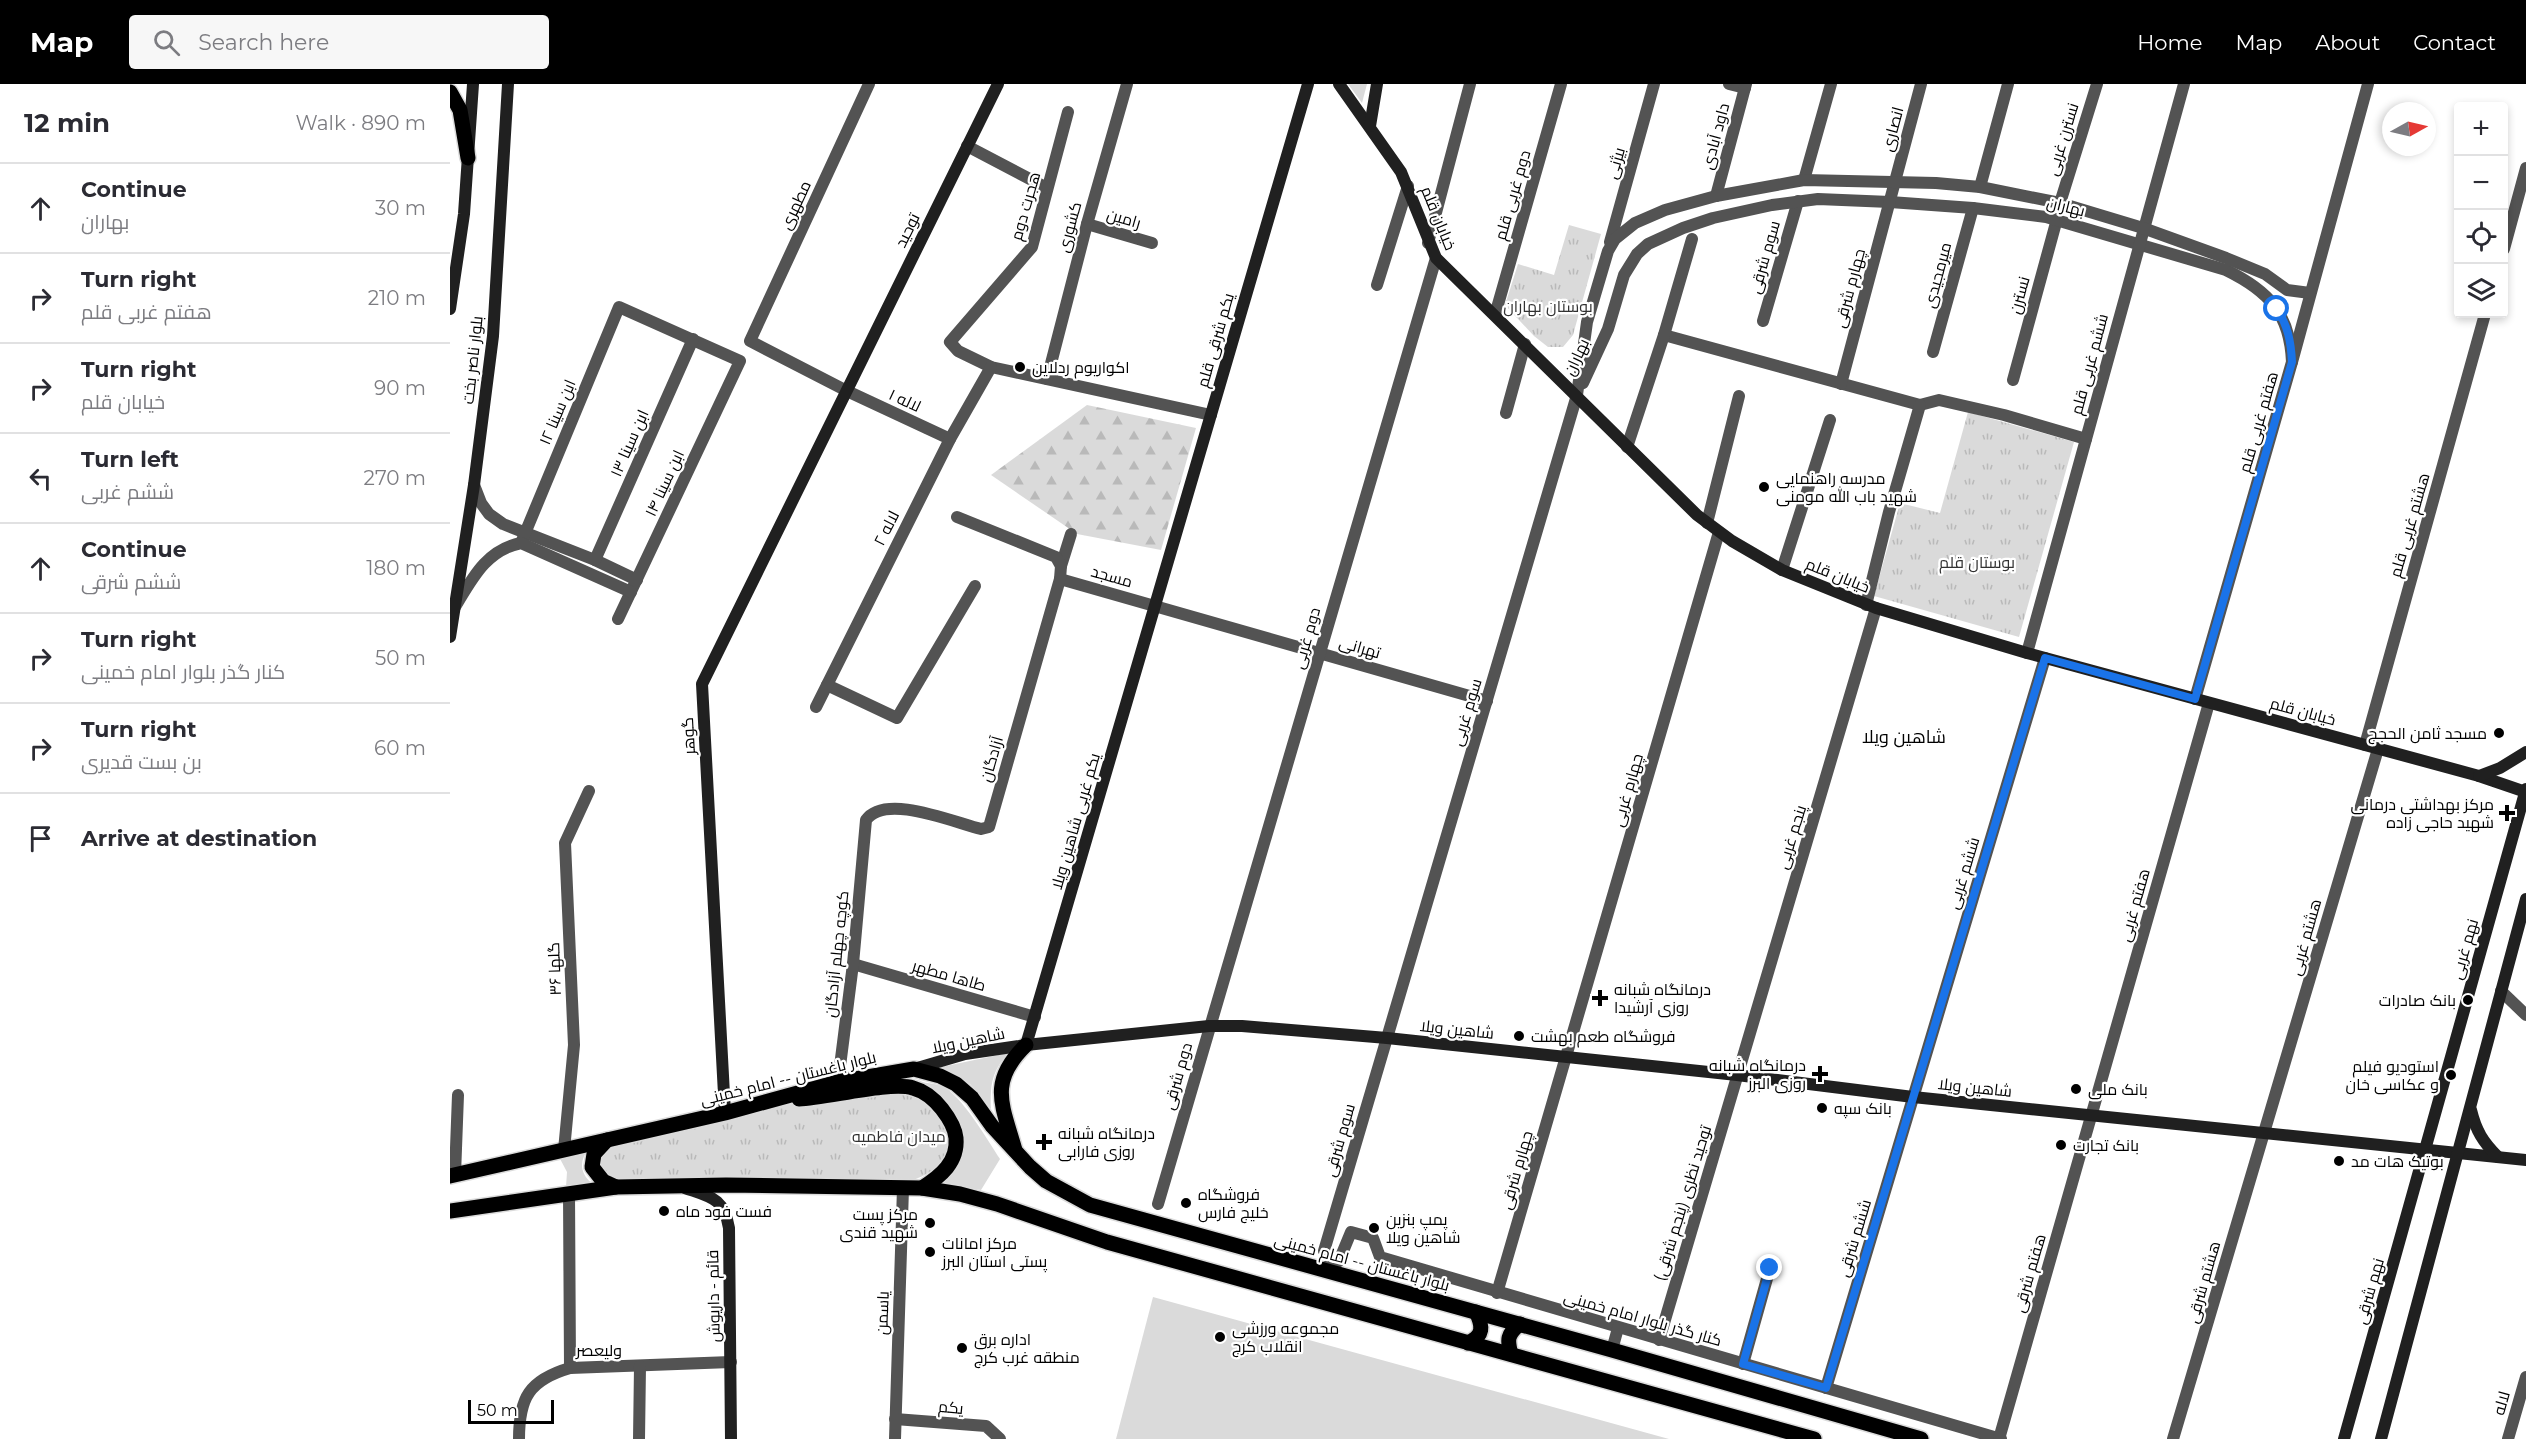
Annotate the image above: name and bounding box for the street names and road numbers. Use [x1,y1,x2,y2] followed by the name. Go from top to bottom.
[2042,100,2083,178] street label: نسترن غربی
[1698,101,1734,172] street label: داود آبادی
[1877,105,1909,154] street label: انصاری
[1602,145,1630,182] street label: بیژنی
[1491,148,1536,243] street label: دوم غربی قلم
[1007,170,1046,243] street label: هجرت دوم
[776,178,816,233] street label: مطهری
[1415,183,1460,254] street label: خیابان قلم
[2045,193,2087,221] street label: بهاران
[1054,200,1086,255] street label: کشوری
[1104,205,1143,233] street label: رامین
[891,209,924,250] street label: توحید
[1745,218,1786,296] street label: سوم شرقی
[1920,240,1956,310] street label: میرمجیدی
[1830,247,1871,330] street label: چهارم شرقی
[2005,274,2035,316] street label: نسترن
[1193,290,1240,390] street label: یکم شرقی قلم
[2067,312,2114,417] street label: ششم غربی قلم
[458,315,487,405] street label: بلوار ناصر بخت
[1560,336,1594,379] street label: بهاران
[2235,369,2284,476] street label: هفتم غربی قلم
[535,377,581,448] street label: ابن سینا ۱۲
[886,385,924,416] street label: لاله ۱
[606,407,654,480] street label: ابن سینا ۱۳
[641,447,689,520] street label: ابن سینا ۱۴
[2385,471,2435,580] street label: هشتم غربی قلم
[870,508,903,549] street label: لاله ۲
[1802,554,1873,599] street label: خیابان قلم
[1089,562,1135,591] street label: مسجد
[1289,605,1326,672] street label: دوم غربی
[1337,633,1384,664] street label: تهرانی
[1447,676,1488,749] street label: سوم غربی
[2267,694,2338,731] street label: خیابان قلم
[678,717,699,756] street label: گوهر
[976,733,1008,784] street label: آزادگان
[1047,750,1106,892] street label: یکم غربی شاهین ویلا
[1608,751,1649,829] street label: چهارم غربی
[1773,802,1812,872] street label: پنجم غربی
[1944,835,1985,912] street label: ششم غربی
[2115,866,2156,944] street label: هفتم غربی
[820,890,855,1019] street label: کوچه چهلم آزادگان
[2286,897,2327,978] street label: هشتم غربی
[2447,917,2484,982] street label: نهم غربی
[544,942,566,996] street label: ۳۶ گلها
[909,956,988,996] street label: طاها مطهر
[1419,1016,1495,1044] street label: شاهین ویلا
[930,1023,1007,1059] street label: شاهین ویلا
[1159,1040,1198,1113] street label: دوم شرقی
[698,1047,879,1112] street label: بلوار باغستان -- امام خمینی
[1937,1074,2013,1102] street label: شاهین ویلا
[1320,1101,1361,1179] street label: سوم شرقی
[1650,1122,1717,1284] street label: توحید نظری (پنجم شرقی)
[1496,1129,1539,1212] street label: چهارم شرقی
[1834,1197,1877,1280] street label: ششم شرقی
[1272,1230,1452,1297] street label: بلوار باغستان -- امام خمینی
[2009,1232,2052,1315] street label: هفتم شرقی
[2183,1239,2226,1326] street label: هشتم شرقی
[703,1249,726,1343] street label: قائم - داریوش
[2351,1256,2390,1327] street label: نهم شرقی
[1561,1287,1724,1352] street label: کنار گذر بلوار امام خمینی
[872,1290,894,1335] street label: یاسمن
[575,1341,622,1360] street label: ولیعصر
[2489,1389,2514,1417] street label: لاله
[937,1397,965,1420] street label: یکم

